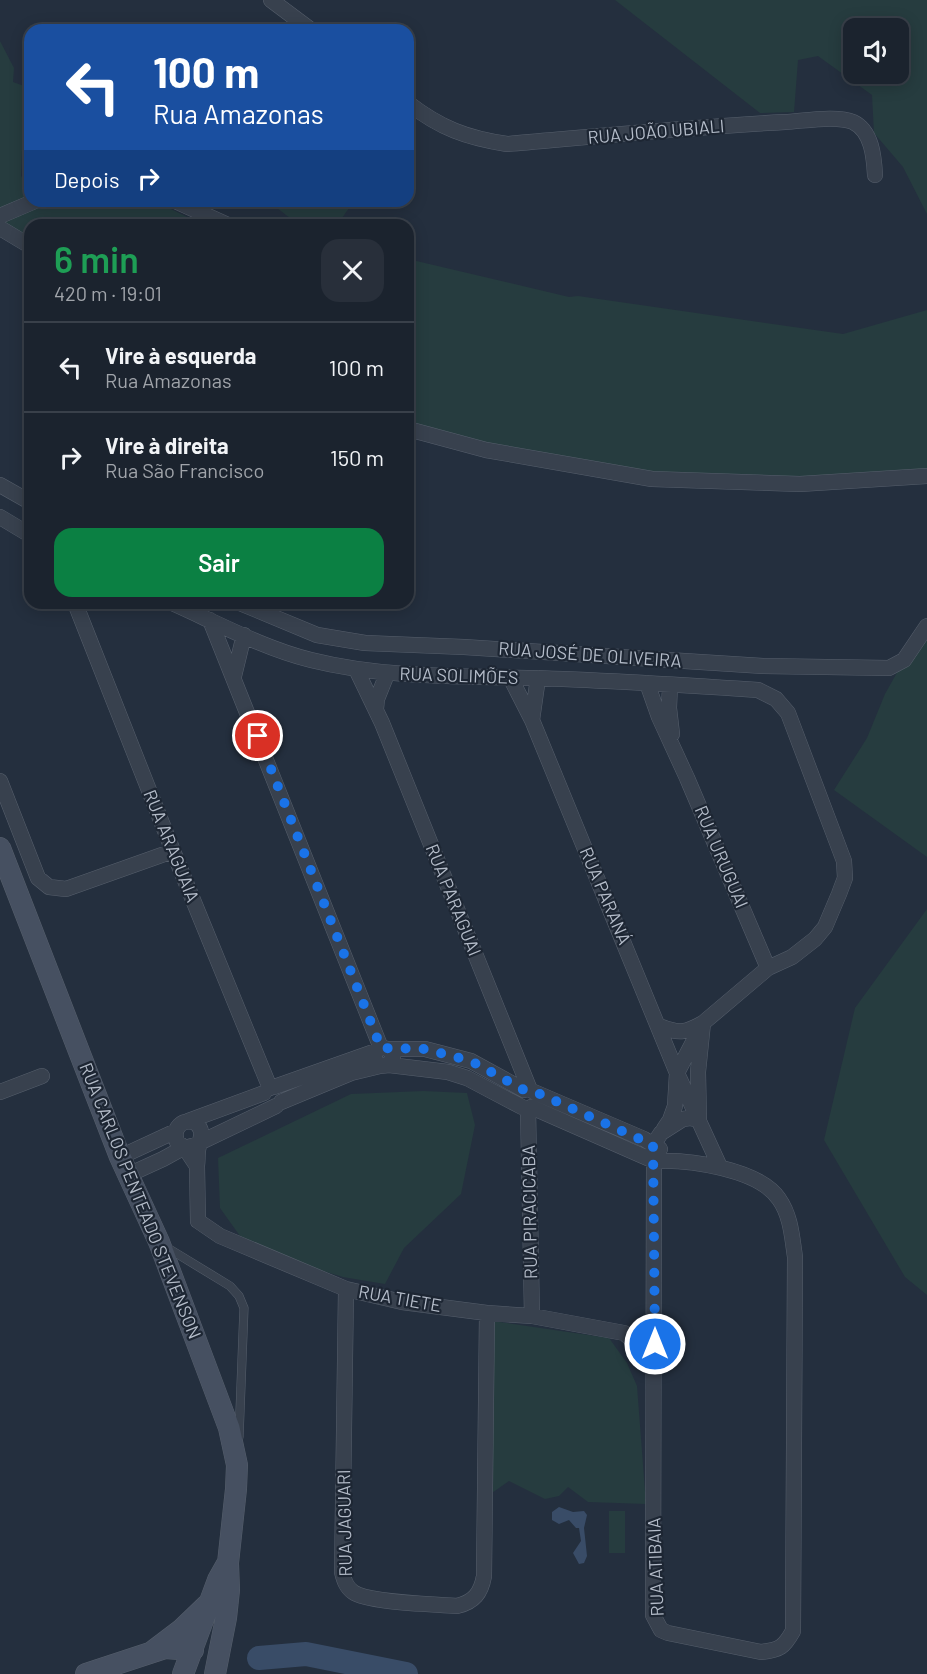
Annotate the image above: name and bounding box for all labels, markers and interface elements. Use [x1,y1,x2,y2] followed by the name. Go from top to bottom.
[843,18,909,84] map controls
[843,18,909,84] button: sound
[153,46,259,96] text: 100 m
[54,48,132,126] icon: left
[153,97,324,129] text: Rua Amazonas
[587,114,725,148] street label: RUA JOÃO UBIALI
[132,162,165,195] icon: right
[54,166,120,192] text: Depois
[54,237,139,280] text: 6 min
[321,239,384,302] button: close
[54,281,162,305] text: 420 m · 19:01
[105,342,256,368] text: Vire à esquerda
[54,351,87,384] icon: left
[329,354,384,380] text: 100 m
[105,368,232,392] text: Rua Amazonas
[105,432,229,458] text: Vire à direita
[54,441,87,474] icon: right
[330,444,384,470] text: 150 m
[105,458,264,482] text: Rua São Francisco
[54,528,384,597] button: Sair
[498,637,682,671] street label: RUA JOSÉ DE OLIVEIRA
[399,662,519,688] street label: RUA SOLIMÕES
[232,710,283,761] pin
[241,719,274,752] icon: arrive
[139,786,205,905] street label: RUA ARAGUAIA
[690,802,753,911] street label: RUA URUGUAI
[421,840,486,959] street label: RUA PARAGUAI
[575,843,636,948] street label: RUA PARANÁ
[75,1059,207,1342] street label: RUA CARLOS PENTEADO STEVENSON
[517,1145,541,1279] street label: RUA PIRACICABA
[357,1280,443,1316] street label: RUA TIETE
[623,1312,687,1376] position arrow
[332,1469,356,1577] street label: RUA JAGUARI
[642,1517,668,1617] street label: RUA ATIBAIA

